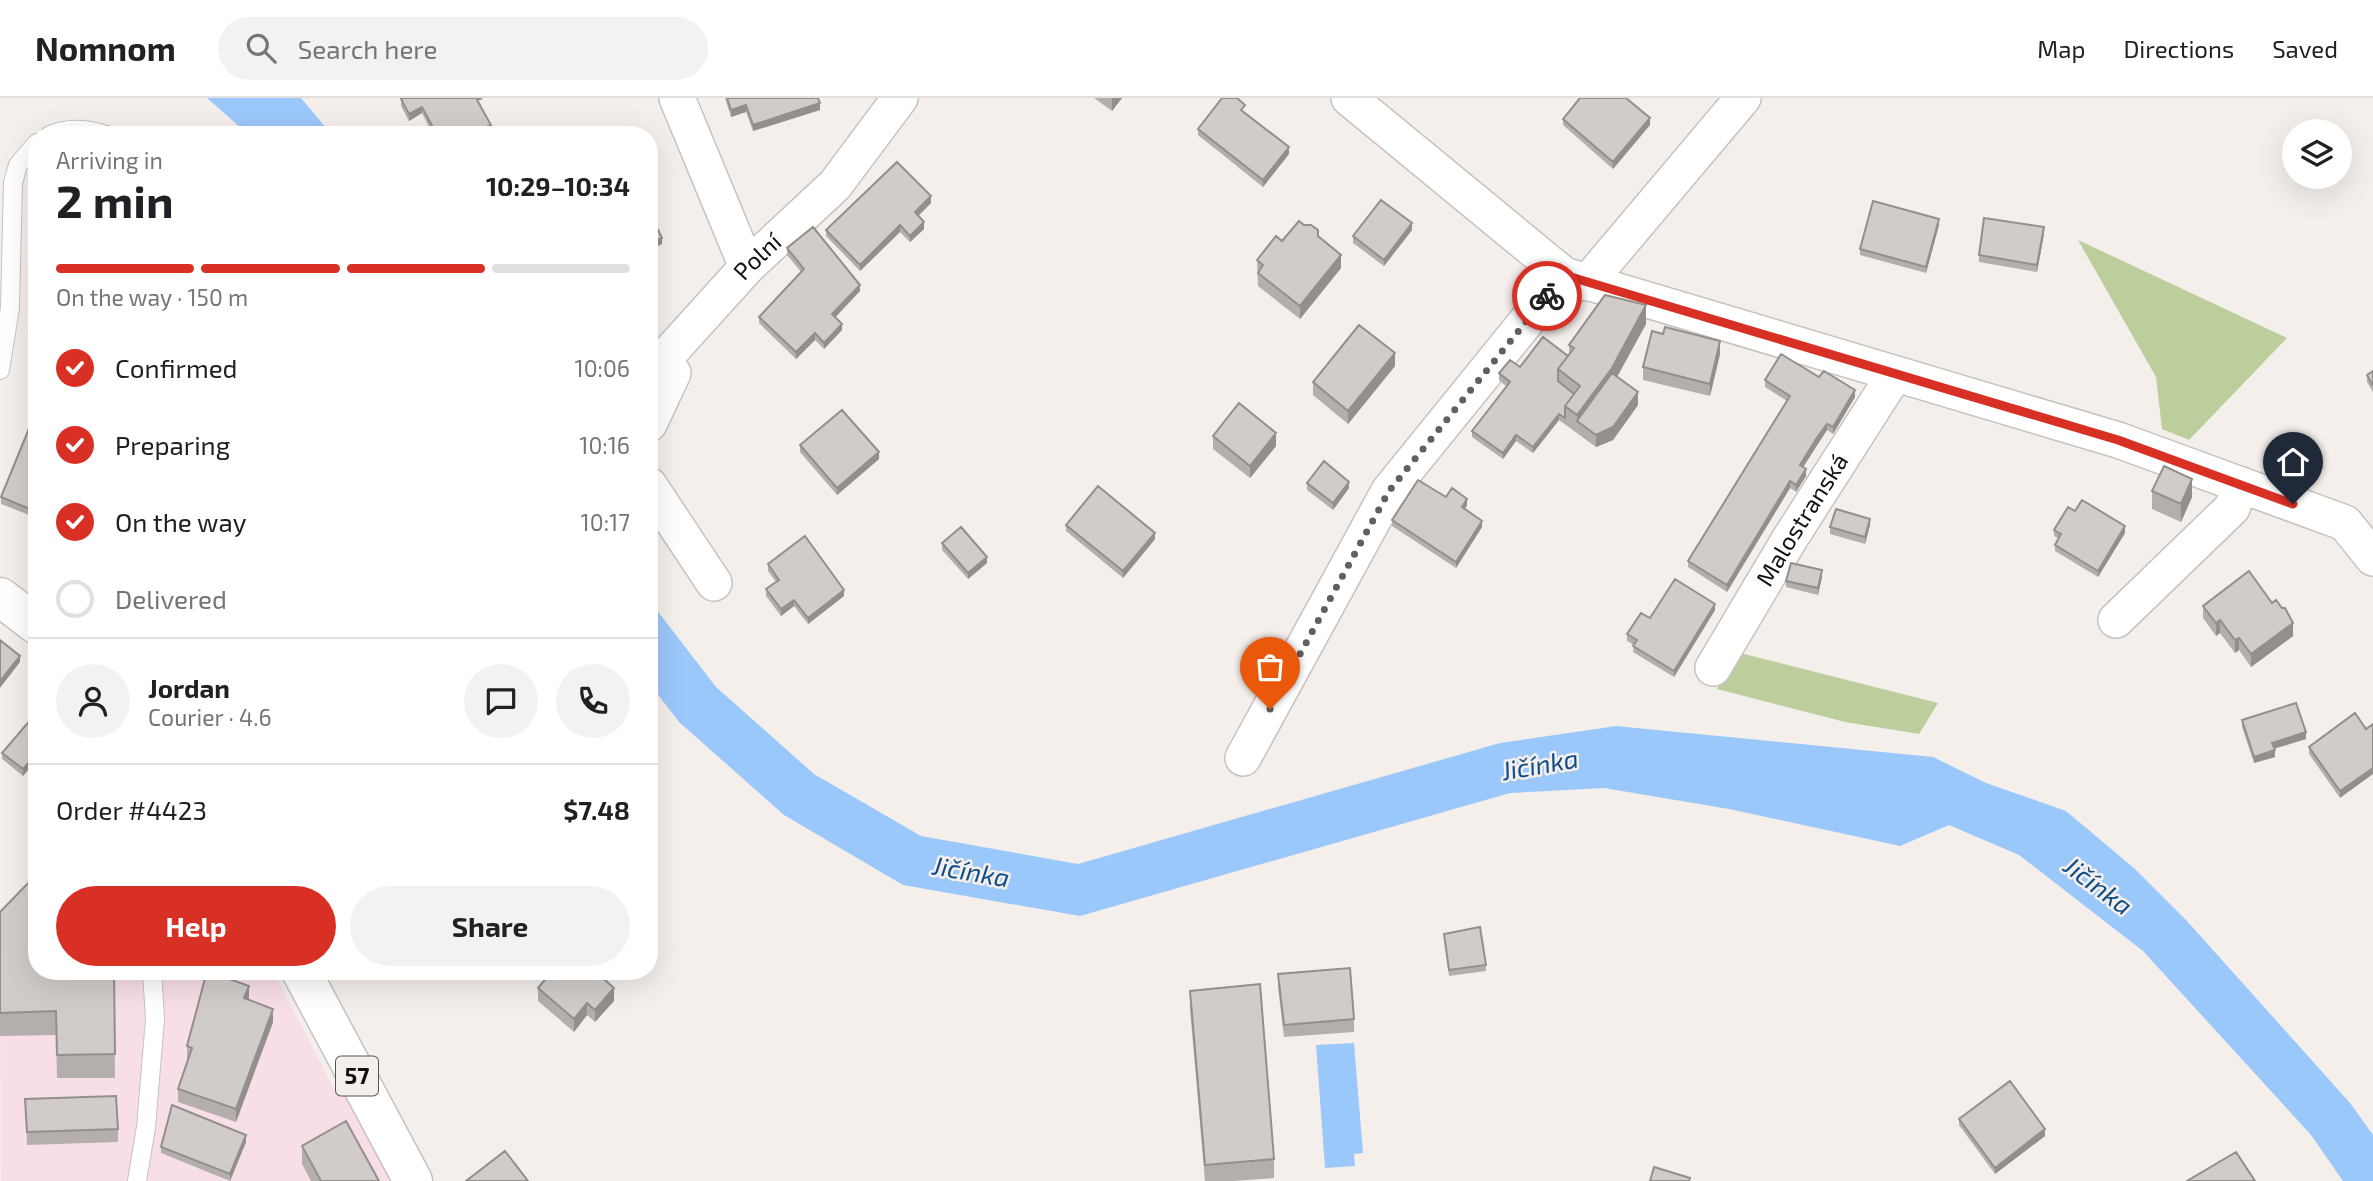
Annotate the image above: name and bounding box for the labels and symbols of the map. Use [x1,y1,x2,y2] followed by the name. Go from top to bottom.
[727,226,787,285] street label: Polní
[1512,261,1582,331] courier
[2263,432,2323,504] pin
[1749,448,1854,591] street label: Malostranská
[1240,637,1300,709] pin
[1498,742,1581,786] water label: Jičínka
[929,848,1012,893] water label: Jičínka
[2058,848,2139,921] water label: Jičínka
[336,1057,378,1096] road number: 57

